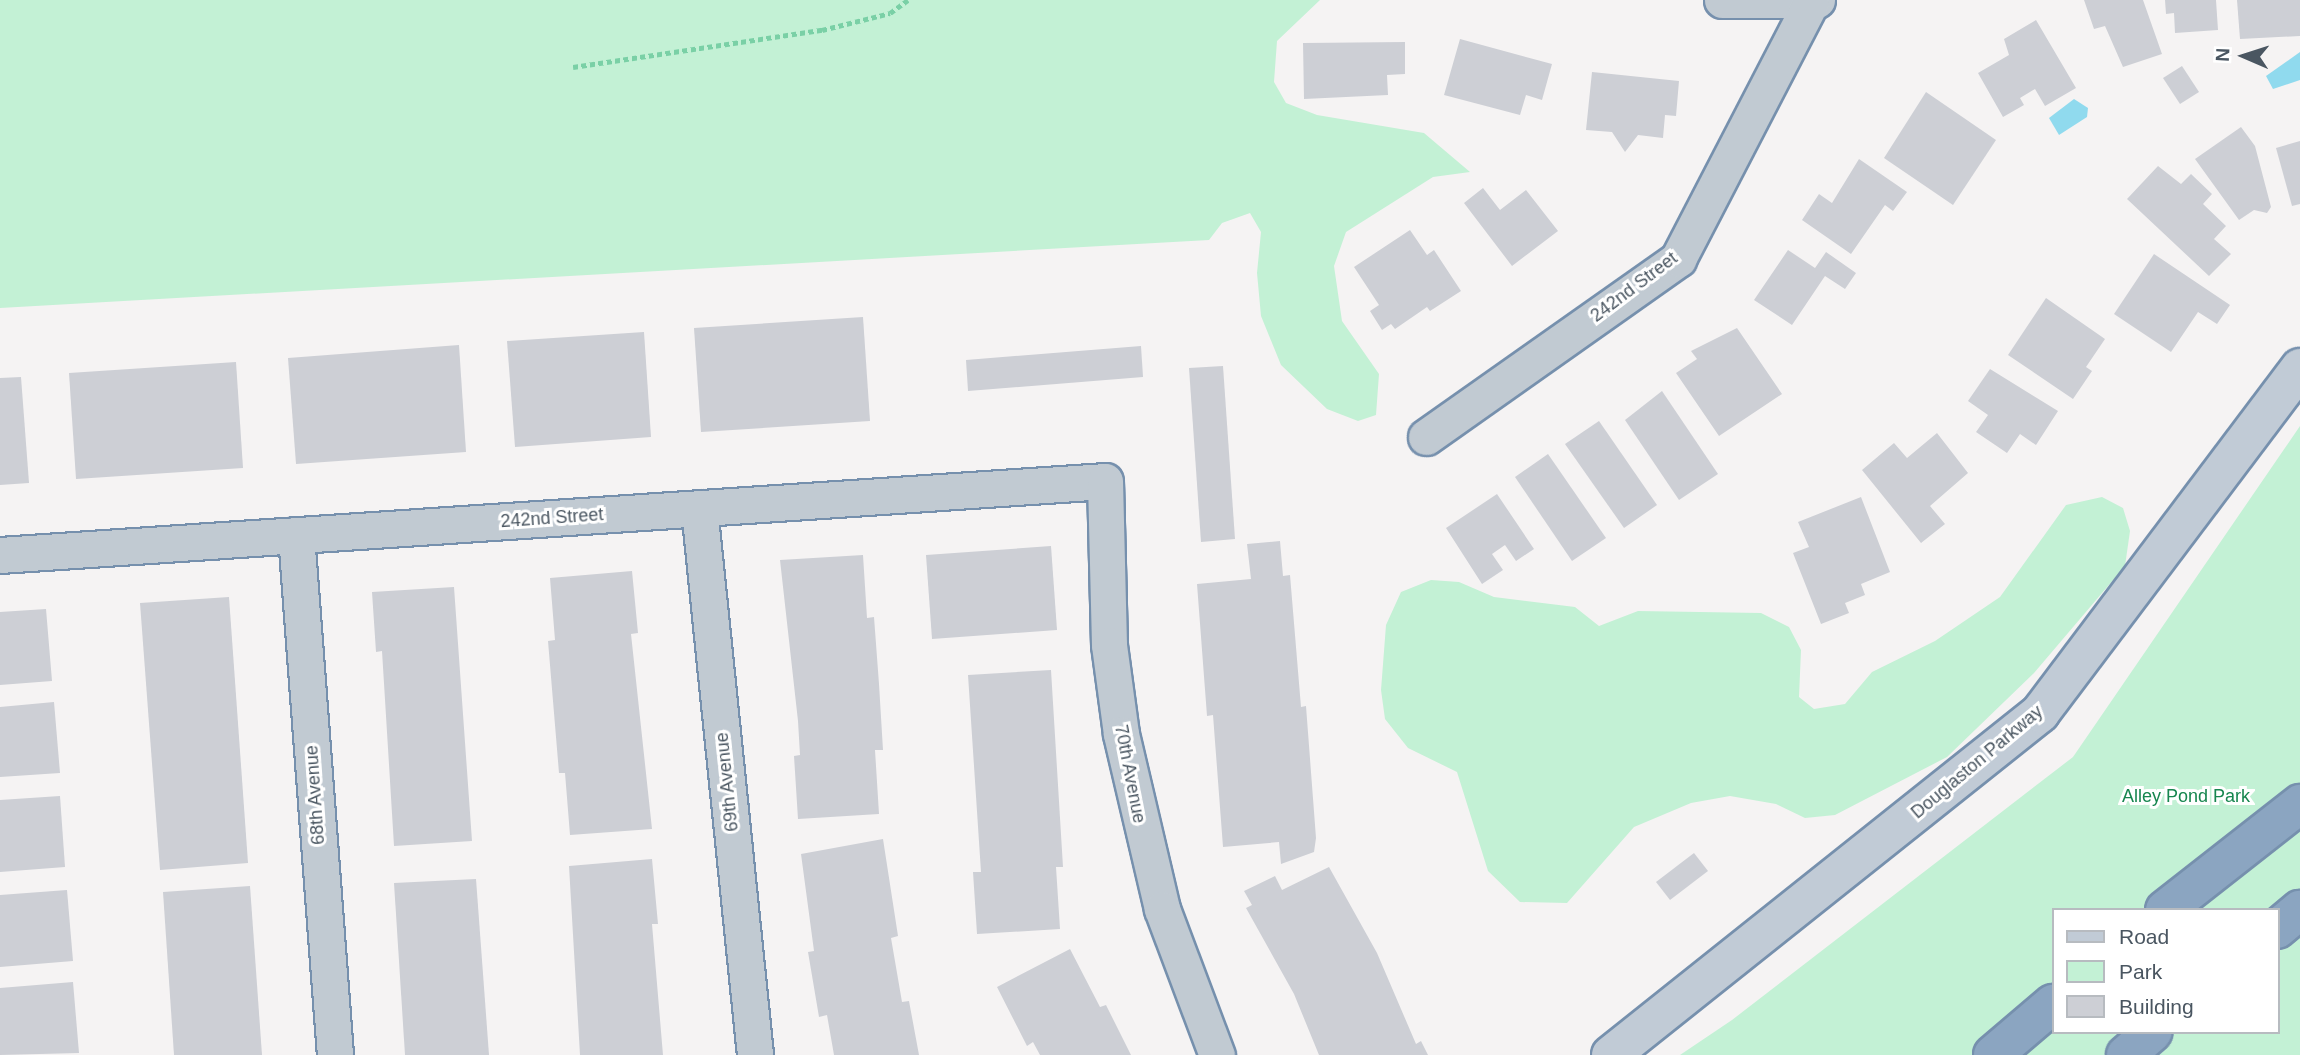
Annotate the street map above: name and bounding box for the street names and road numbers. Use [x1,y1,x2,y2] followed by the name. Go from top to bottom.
[1586,247,1682,327] street label: 242nd Street
[500,504,604,532] street label: 242nd Street
[1907,701,2047,823] street label: Douglaston Parkway
[1110,722,1150,826] street label: 70th Avenue
[711,731,743,833] street label: 69th Avenue
[301,744,329,846] street label: 68th Avenue

